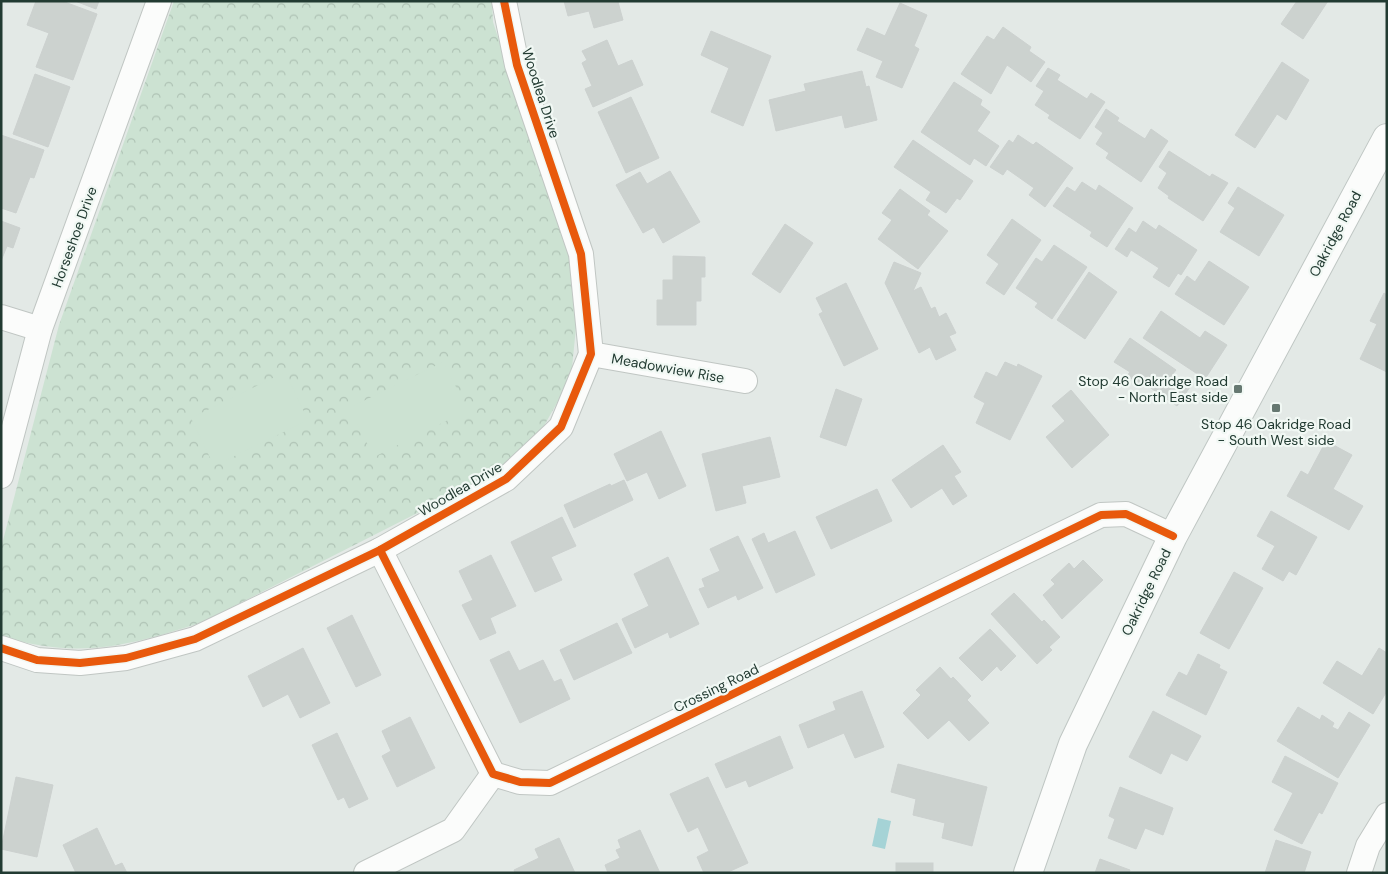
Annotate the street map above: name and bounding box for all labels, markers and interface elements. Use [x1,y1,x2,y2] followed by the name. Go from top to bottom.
[518,46,564,140] street label: Woodlea Drive
[47,184,101,290] street label: Horseshoe Drive
[1305,188,1365,280] street label: Oakridge Road
[610,349,726,387] street label: Meadowview Rise
[1078,372,1228,406] place label: Stop 46 Oakridge Road - North East side
[1232,383,1244,395] marker: Stop 46 Oakridge Road - North East side
[1270,402,1282,414] marker: Stop 46 Oakridge Road - South West side
[1201,415,1351,449] place label: Stop 46 Oakridge Road - South West side
[415,458,505,520] street label: Woodlea Drive
[1117,546,1175,638] street label: Oakridge Road
[670,660,762,716] street label: Crossing Road

